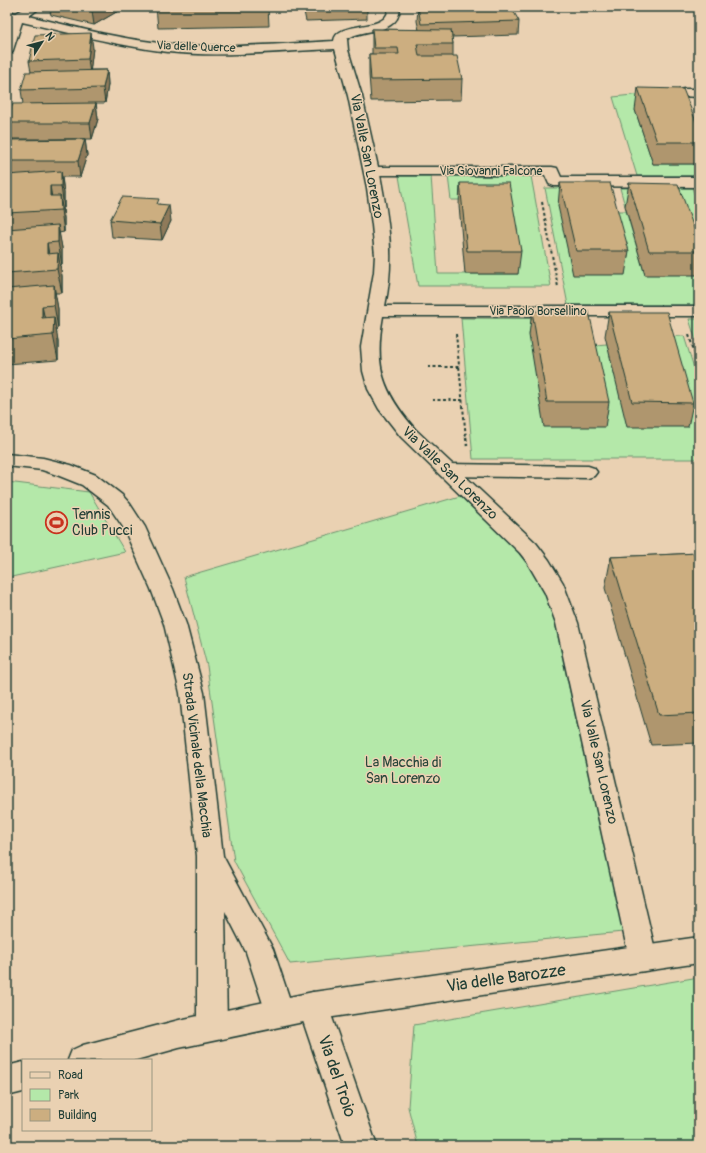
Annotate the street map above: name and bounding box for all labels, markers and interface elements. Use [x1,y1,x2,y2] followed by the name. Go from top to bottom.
[22,22,62,62] north arrow
[42,30,57,44] text: N
[156,38,236,56] street label: Via delle Querce
[347,92,388,220] street label: Via Valle San Lorenzo
[439,164,543,179] street label: Via Giovanni Falcone
[489,304,587,319] street label: Via Paolo Borsellino
[399,423,502,523] street label: Via Valle San Lorenzo
[72,506,133,539] place label: Tennis Club Pucci
[44,509,70,535] sports icon: Tennis Club Pucci
[178,671,216,839] street label: Strada Vicinale della Macchia
[576,698,622,826] street label: Via Valle San Lorenzo
[365,754,442,787] park label: La Macchia di San Lorenzo
[445,959,568,997] street label: Via delle Barozze
[313,1032,361,1120] street label: Via del Troio
[22,1059,152,1131] legend
[58,1068,83,1083] text: Road
[58,1088,79,1103] text: Park
[58,1108,97,1123] text: Building

